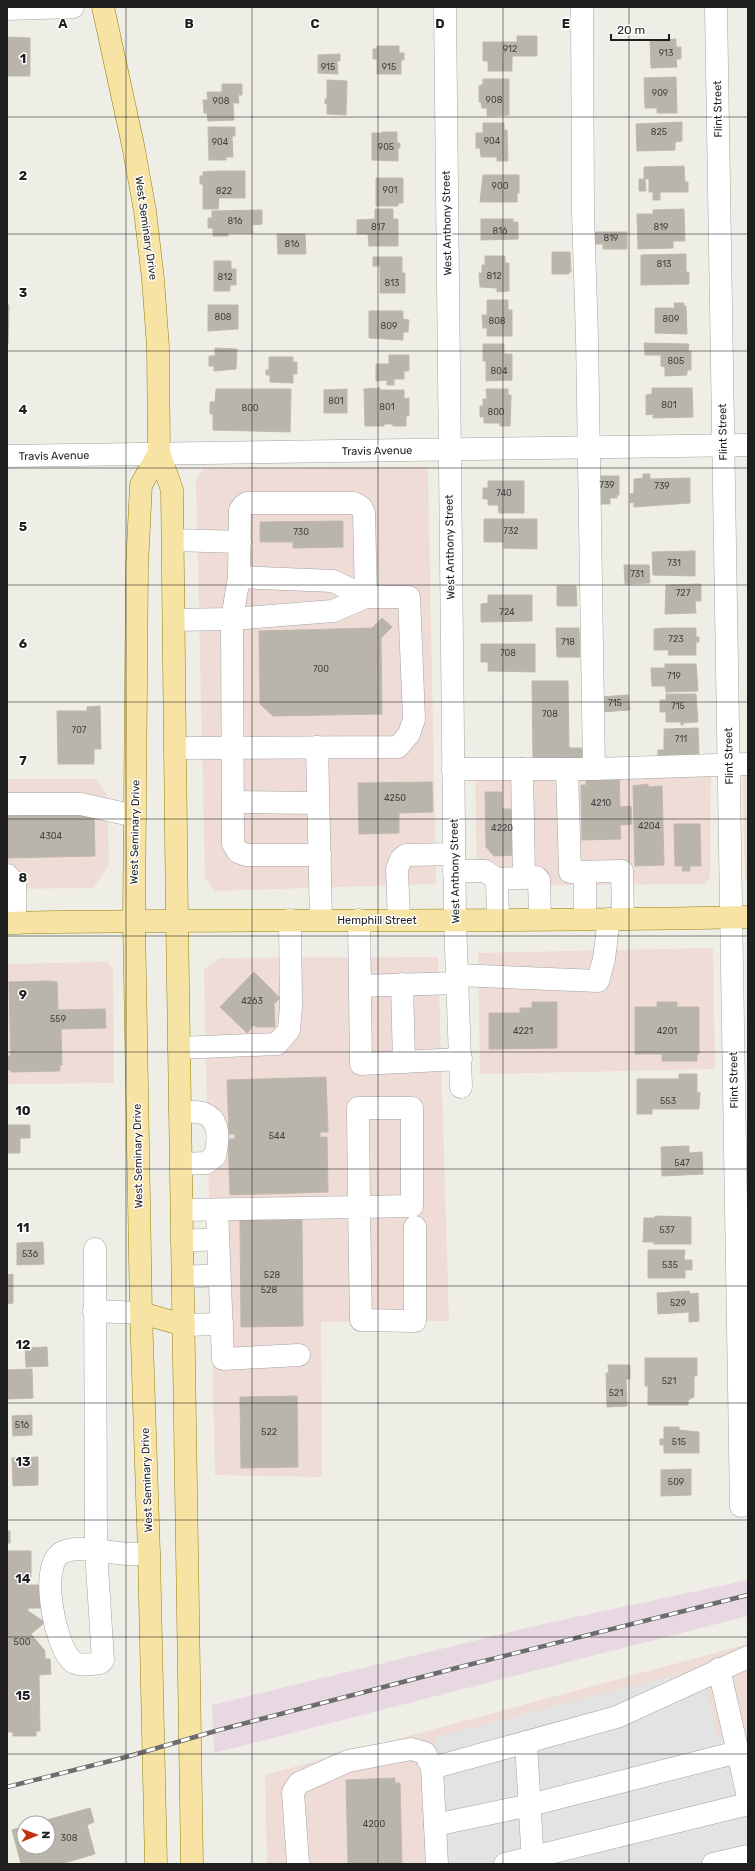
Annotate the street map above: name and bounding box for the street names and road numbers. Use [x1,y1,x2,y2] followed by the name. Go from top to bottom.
[711,80,725,138] street label: Flint Street
[440,170,454,276] street label: West Anthony Street
[132,175,160,281] street label: West Seminary Drive
[716,403,730,461] street label: Flint Street
[341,444,413,458] street label: Travis Avenue
[18,449,90,463] street label: Travis Avenue
[443,494,457,600] street label: West Anthony Street
[722,727,736,785] street label: Flint Street
[128,780,142,884] street label: West Seminary Drive
[448,818,462,924] street label: West Anthony Street
[337,914,417,927] street label: Hemphill Street
[727,1051,741,1109] street label: Flint Street
[131,1104,145,1208] street label: West Seminary Drive
[139,1427,155,1533] street label: West Seminary Drive

